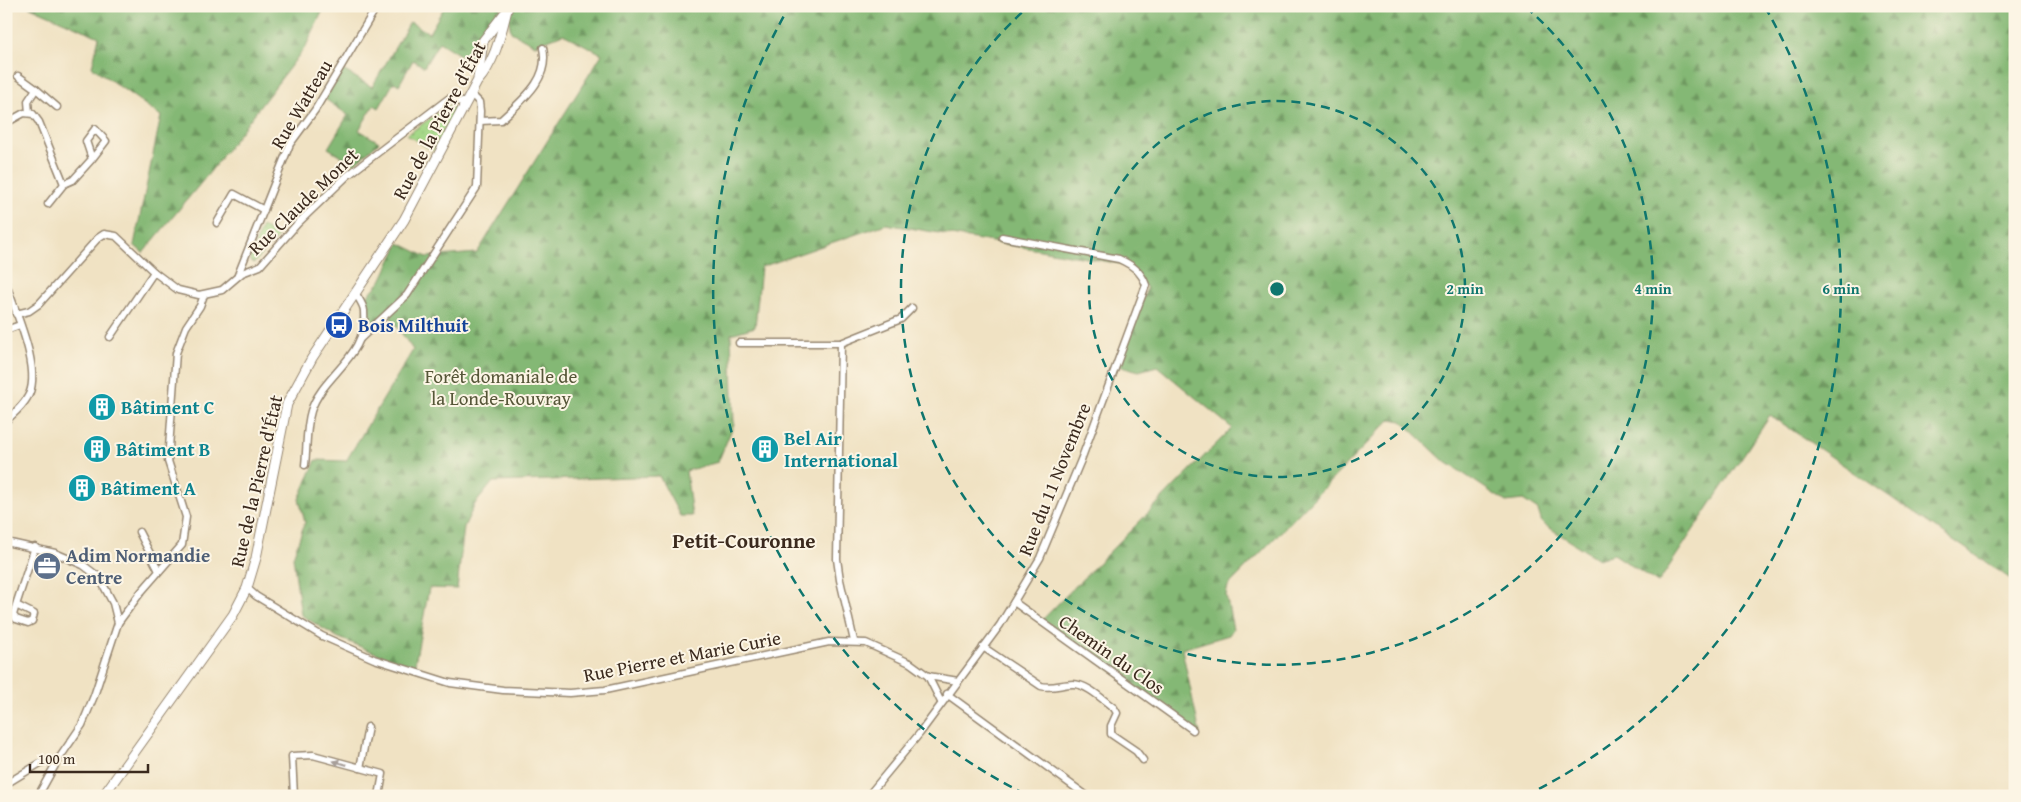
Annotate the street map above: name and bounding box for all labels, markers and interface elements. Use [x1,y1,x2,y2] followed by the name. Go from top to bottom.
[385,35,493,204] street label: Rue de la Pierre d'État
[263,53,339,154] street label: Rue Watteau
[241,141,365,261] street label: Rue Claude Monet
[1446,278,1484,299] text: 2 min
[1634,278,1672,299] text: 4 min
[1822,278,1860,299] text: 6 min
[1268,280,1286,298] centre of rings
[324,310,354,340] bus stop icon: Bois Milthuit
[358,311,469,339] place label: Bois Milthuit
[425,362,577,412] park label: Forêt domaniale de la Londe-Rouvray
[87,392,117,422] building icon: Bâtiment C
[223,392,290,570] street label: Rue de la Pierre d'État
[121,393,215,421] place label: Bâtiment C
[1011,398,1098,560] street label: Rue du 11 Novembre
[784,424,898,474] place label: Bel Air International
[82,434,112,464] building icon: Bâtiment B
[750,434,780,464] building icon: Bel Air International
[116,435,211,463] place label: Bâtiment B
[67,473,97,503] building icon: Bâtiment A
[101,474,196,502] place label: Bâtiment A
[672,525,816,556] district label: Petit-Couronne
[66,541,210,591] place label: Adim Normandie Centre
[32,551,62,581] office icon: Adim Normandie Centre
[1054,607,1170,701] street label: Chemin du Clos
[581,623,783,689] street label: Rue Pierre et Marie Curie
[30,742,148,774] scale bar
[38,748,76,769] text: 100 m
[333,758,348,766] one-way arrow

